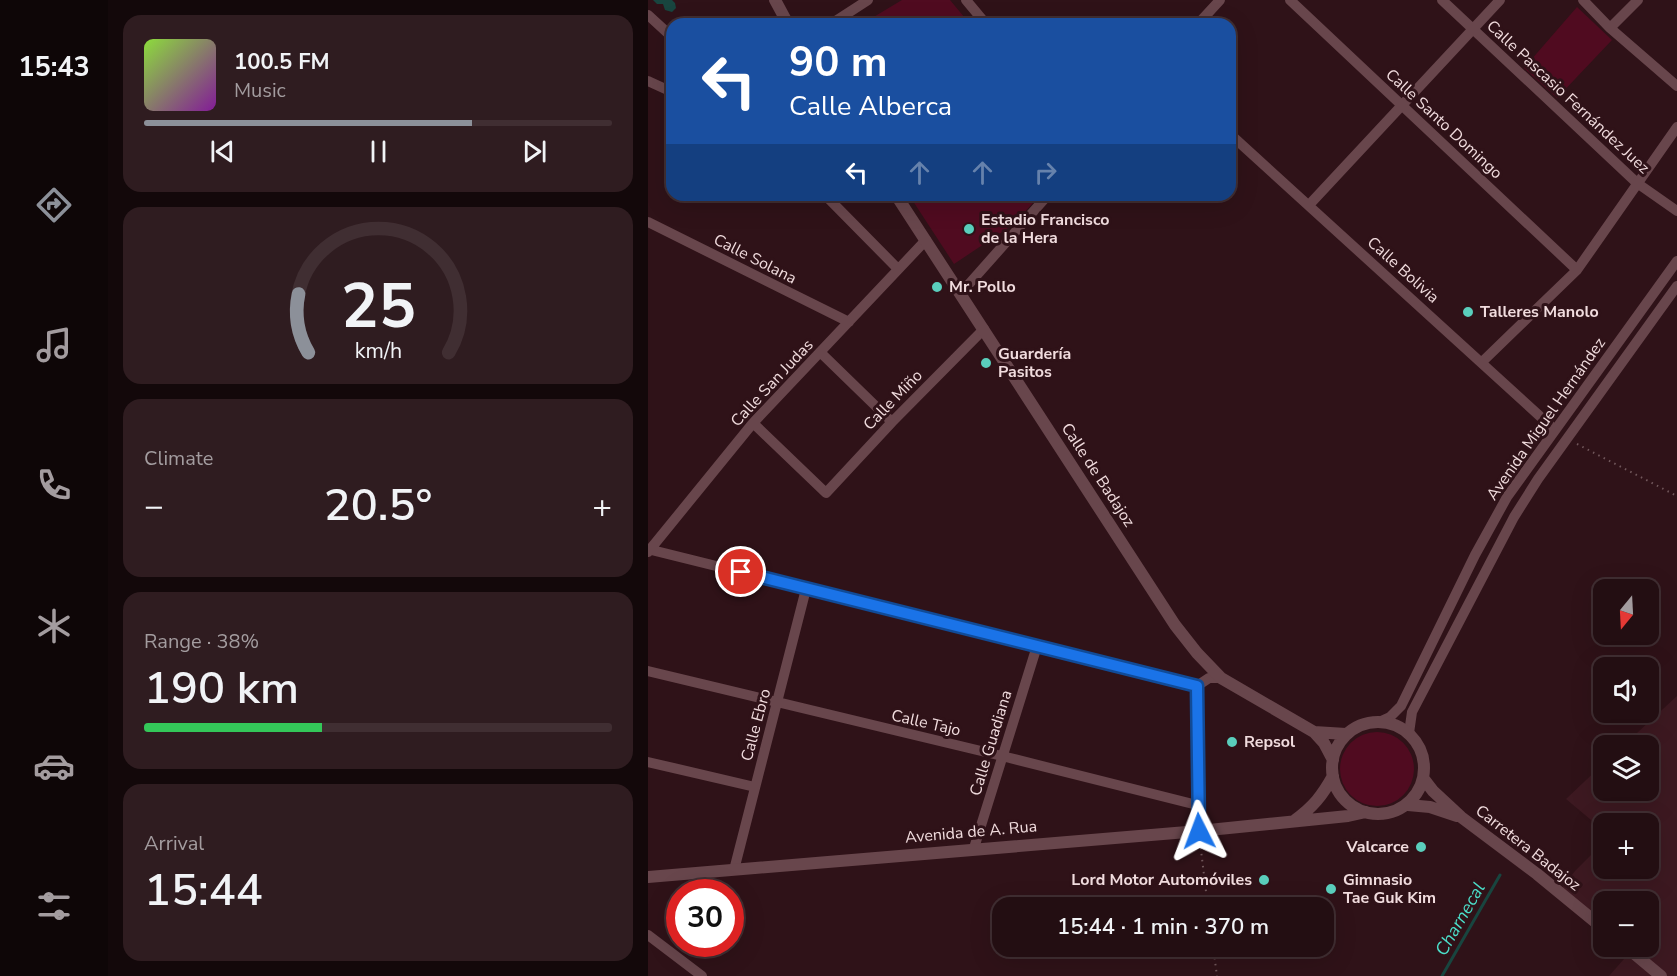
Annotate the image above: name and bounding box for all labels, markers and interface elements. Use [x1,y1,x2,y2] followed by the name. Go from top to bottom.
[1482,15,1654,179] street label: Calle Pascasio Fernández Juez
[789,34,888,91] text: 90 m
[690,42,768,120] icon: left
[234,47,330,77] text: 100.5 FM
[18,49,90,86] text: 15:43
[1381,64,1507,184] street label: Calle Santo Domingo
[234,77,286,104] text: Music
[789,88,952,125] text: Calle Alberca
[206,135,239,168] icon: previous
[362,135,395,168] icon: pause
[518,135,551,168] icon: next
[840,156,873,189] icon: left
[903,156,936,189] icon: ahead
[966,156,999,189] icon: ahead
[1029,156,1062,189] icon: right
[33,184,75,226] icon: directions
[981,209,1110,249] place label: Estadio Francisco de la Hera
[962,222,976,236] marker: Estadio Francisco de la Hera
[710,229,800,289] street label: Calle Solana
[1362,232,1444,308] street label: Calle Bolivia
[341,264,415,349] text: 25
[949,276,1016,298] place label: Mr. Pollo
[930,280,944,294] marker: Mr. Pollo
[1480,301,1599,323] place label: Talleres Manolo
[1461,305,1475,319] marker: Talleres Manolo
[33,324,75,366] icon: music
[1481,333,1611,505] street label: Avenida Miguel Hernández
[726,334,818,432] street label: Calle San Judas
[354,336,402,366] text: km/h
[998,343,1071,383] place label: Guardería Pasitos
[979,356,993,370] marker: Guardería Pasitos
[859,365,928,435] street label: Calle Miño
[1056,419,1140,531] street label: Calle de Badajoz
[144,445,213,472] text: Climate
[33,464,75,506] icon: phone
[324,475,432,536] text: 20.5°
[144,484,164,529] text: −
[592,484,612,529] text: +
[715,546,766,597] pin
[724,555,757,588] icon: arrive
[1593,579,1659,645] north arrow
[1593,579,1659,957] map controls
[33,605,75,647] icon: climate
[144,628,259,655] text: Range · 38%
[1593,657,1659,723] button: sound
[144,658,299,719] text: 190 km
[736,686,776,764] street label: Calle Ebro
[965,688,1017,798] street label: Calle Guadiana
[889,704,963,742] street label: Calle Tajo
[1244,731,1295,753] place label: Repsol
[1225,735,1239,749] marker: Repsol
[1593,735,1659,801] button: layers
[33,745,75,787] icon: car
[1167,799,1231,863] position arrow
[1471,800,1585,896] street label: Carretera Badajoz
[1593,813,1659,879] button: +
[904,815,1038,849] street label: Avenida de A. Rua
[144,830,204,857] text: Arrival
[1345,836,1409,858] place label: Valcarce
[1414,840,1428,854] marker: Valcarce
[144,860,263,921] text: 15:44
[1071,869,1252,891] place label: Lord Motor Automóviles
[1343,869,1436,909] place label: Gimnasio Tae Guk Kim
[1257,873,1271,887] marker: Lord Motor Automóviles
[1429,878,1491,960] water label: Charnecal
[666,879,744,957] speed limit sign: 30
[1324,882,1338,896] marker: Gimnasio Tae Guk Kim
[33,885,75,927] icon: filters
[1593,891,1659,957] button: −
[1057,912,1269,942] text: 15:44 · 1 min · 370 m

